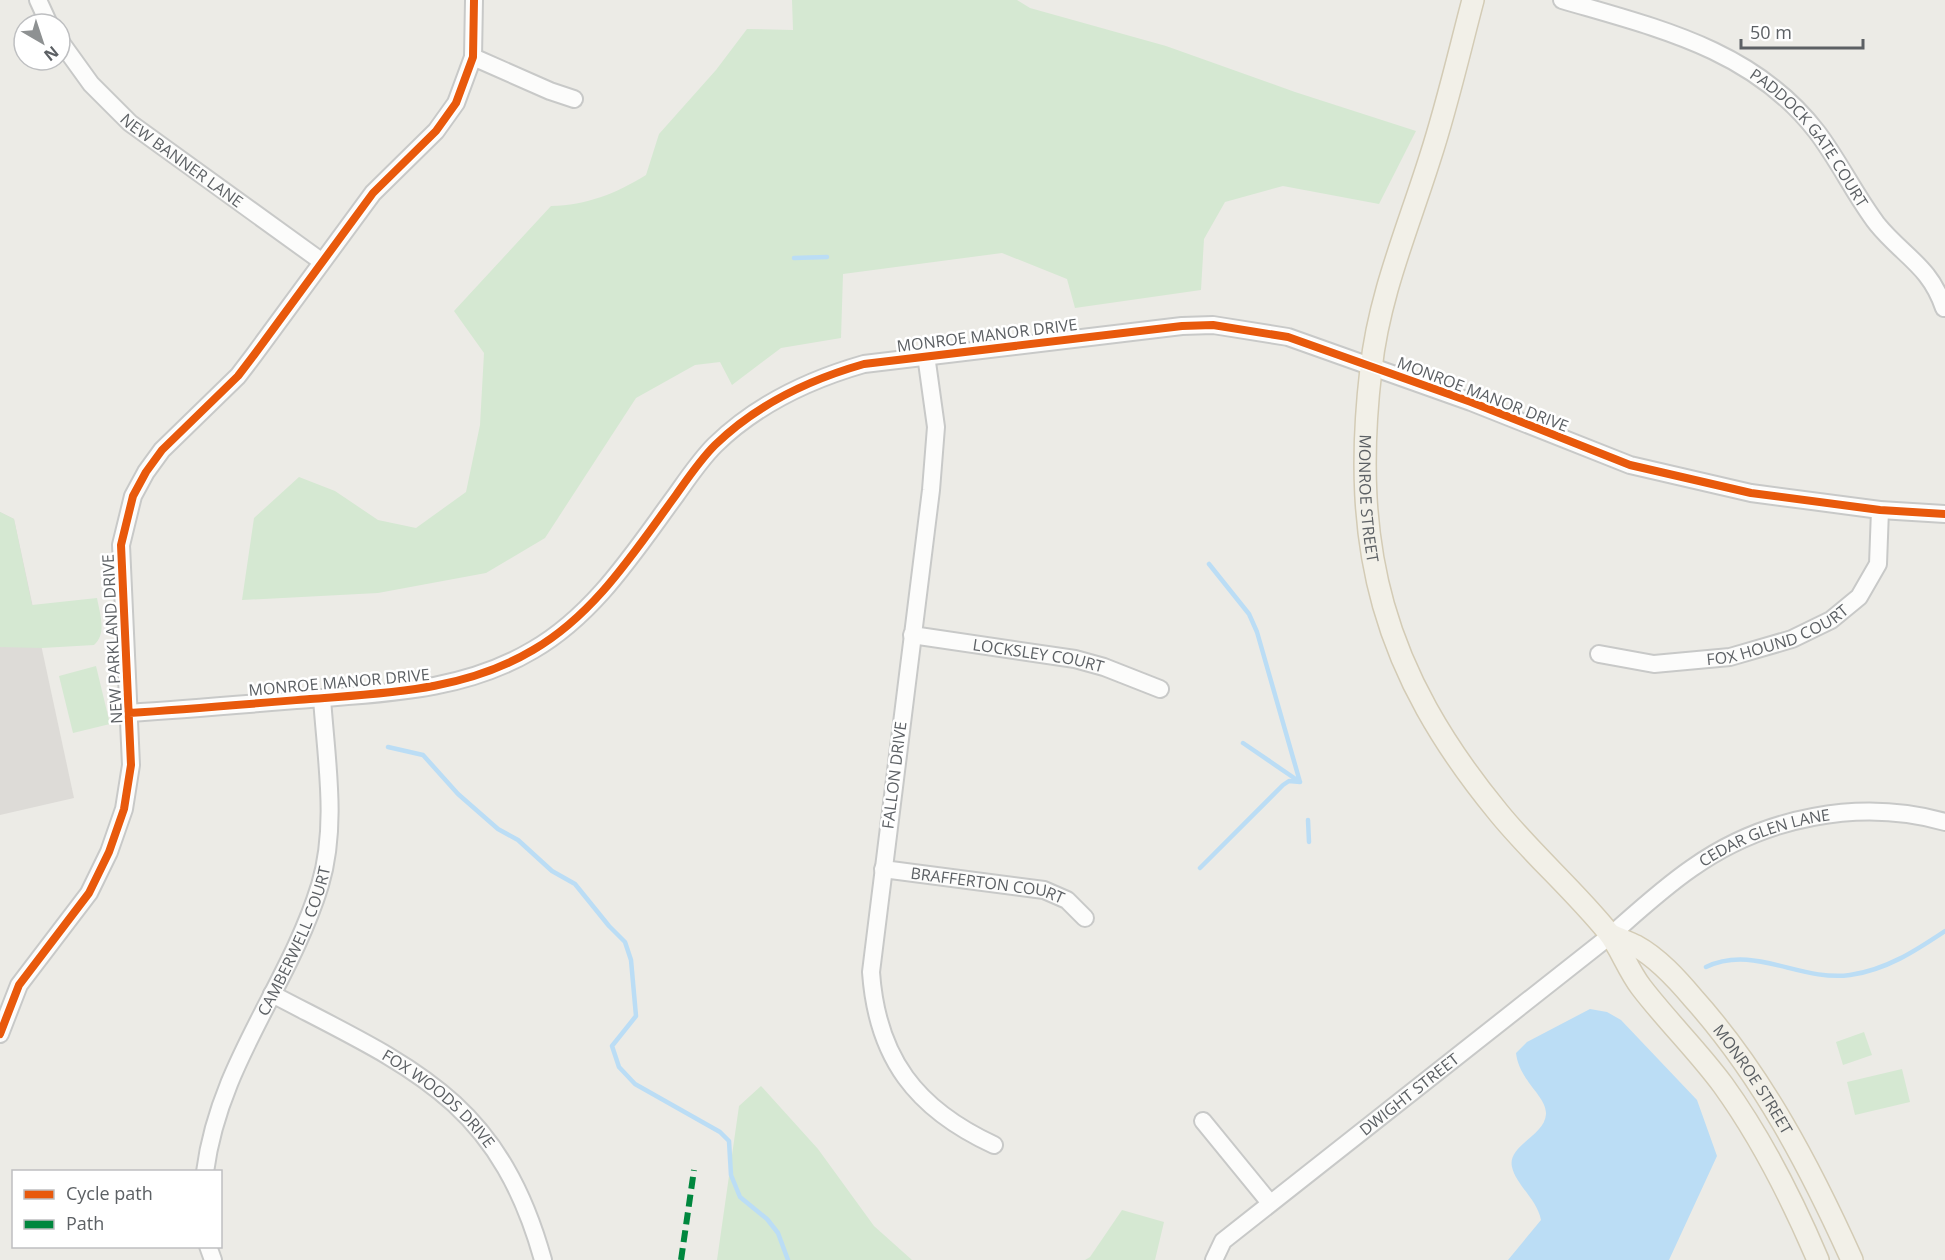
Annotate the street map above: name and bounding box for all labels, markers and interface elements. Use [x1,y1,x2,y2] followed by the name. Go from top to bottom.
[12,12,72,72] north arrow
[1741,12,1862,50] scale bar
[1750,20,1792,44] text: 50 m
[39,41,63,66] text: N
[1746,63,1873,212] street label: PADDOCK GATE COURT
[115,108,248,212] street label: NEW BANNER LANE
[896,313,1078,357] street label: MONROE MANOR DRIVE
[1394,351,1572,437] street label: MONROE MANOR DRIVE
[1354,434,1384,564] street label: MONROE STREET
[97,554,127,724] street label: NEW PARKLAND DRIVE
[1705,599,1853,670] street label: FOX HOUND COURT
[971,633,1107,678] street label: LOCKSLEY COURT
[248,663,430,701] street label: MONROE MANOR DRIVE
[876,720,912,830] street label: FALLON DRIVE
[1694,803,1831,872] street label: CEDAR GLEN LANE
[909,862,1068,909] street label: BRAFFERTON COURT
[252,864,335,1019] street label: CAMBERWELL COURT
[1708,1019,1798,1138] street label: MONROE STREET
[378,1044,500,1152] street label: FOX WOODS DRIVE
[1355,1048,1464,1140] street label: DWIGHT STREET
[12,1170,222,1248] legend
[66,1181,153,1205] text: Cycle path
[66,1211,104,1235] text: Path

